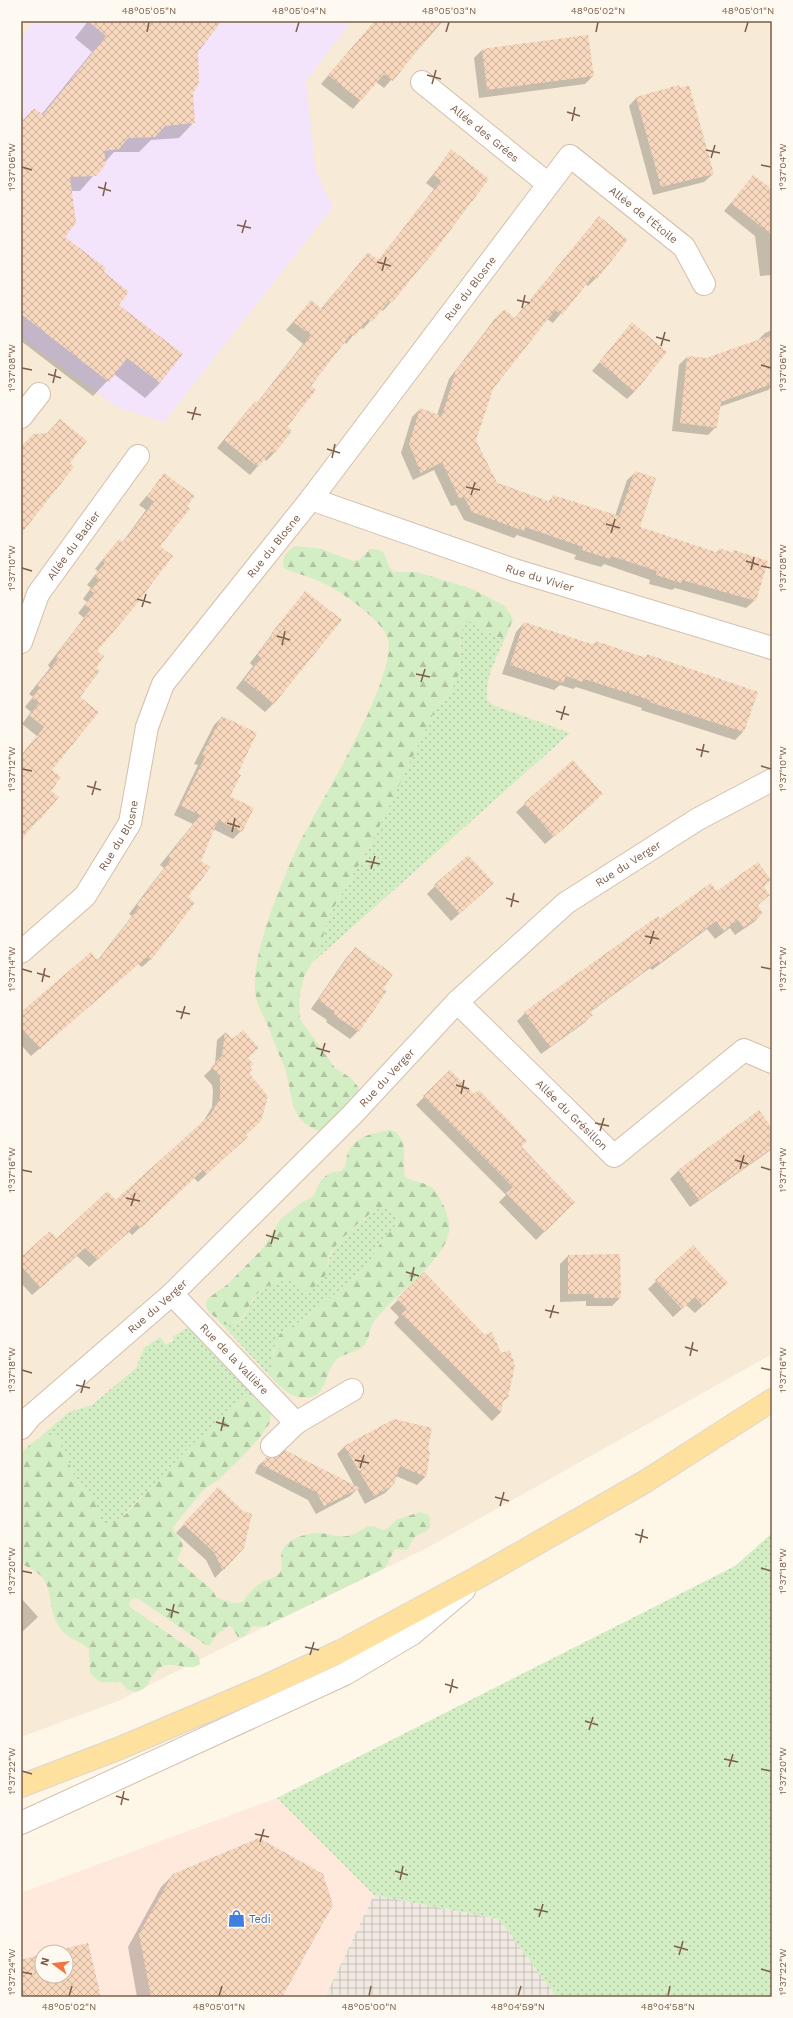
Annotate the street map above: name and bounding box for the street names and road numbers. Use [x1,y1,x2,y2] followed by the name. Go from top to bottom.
[448,101,522,165] street label: Allée des Grées
[607,183,680,246] street label: Allée de l'Étoile
[441,253,499,323] street label: Rue du Blosne
[44,508,103,582] street label: Allée du Badier
[244,512,303,580] street label: Rue du Blosne
[504,561,576,594] street label: Rue du Vivier
[96,799,140,873] street label: Rue du Blosne
[593,838,664,889] street label: Rue du Verger
[356,1045,417,1110] street label: Rue du Verger
[533,1077,611,1153] street label: Allée du Grésillon
[125,1276,190,1336] street label: Rue du Verger
[197,1321,271,1397] street label: Rue de la Vallière

